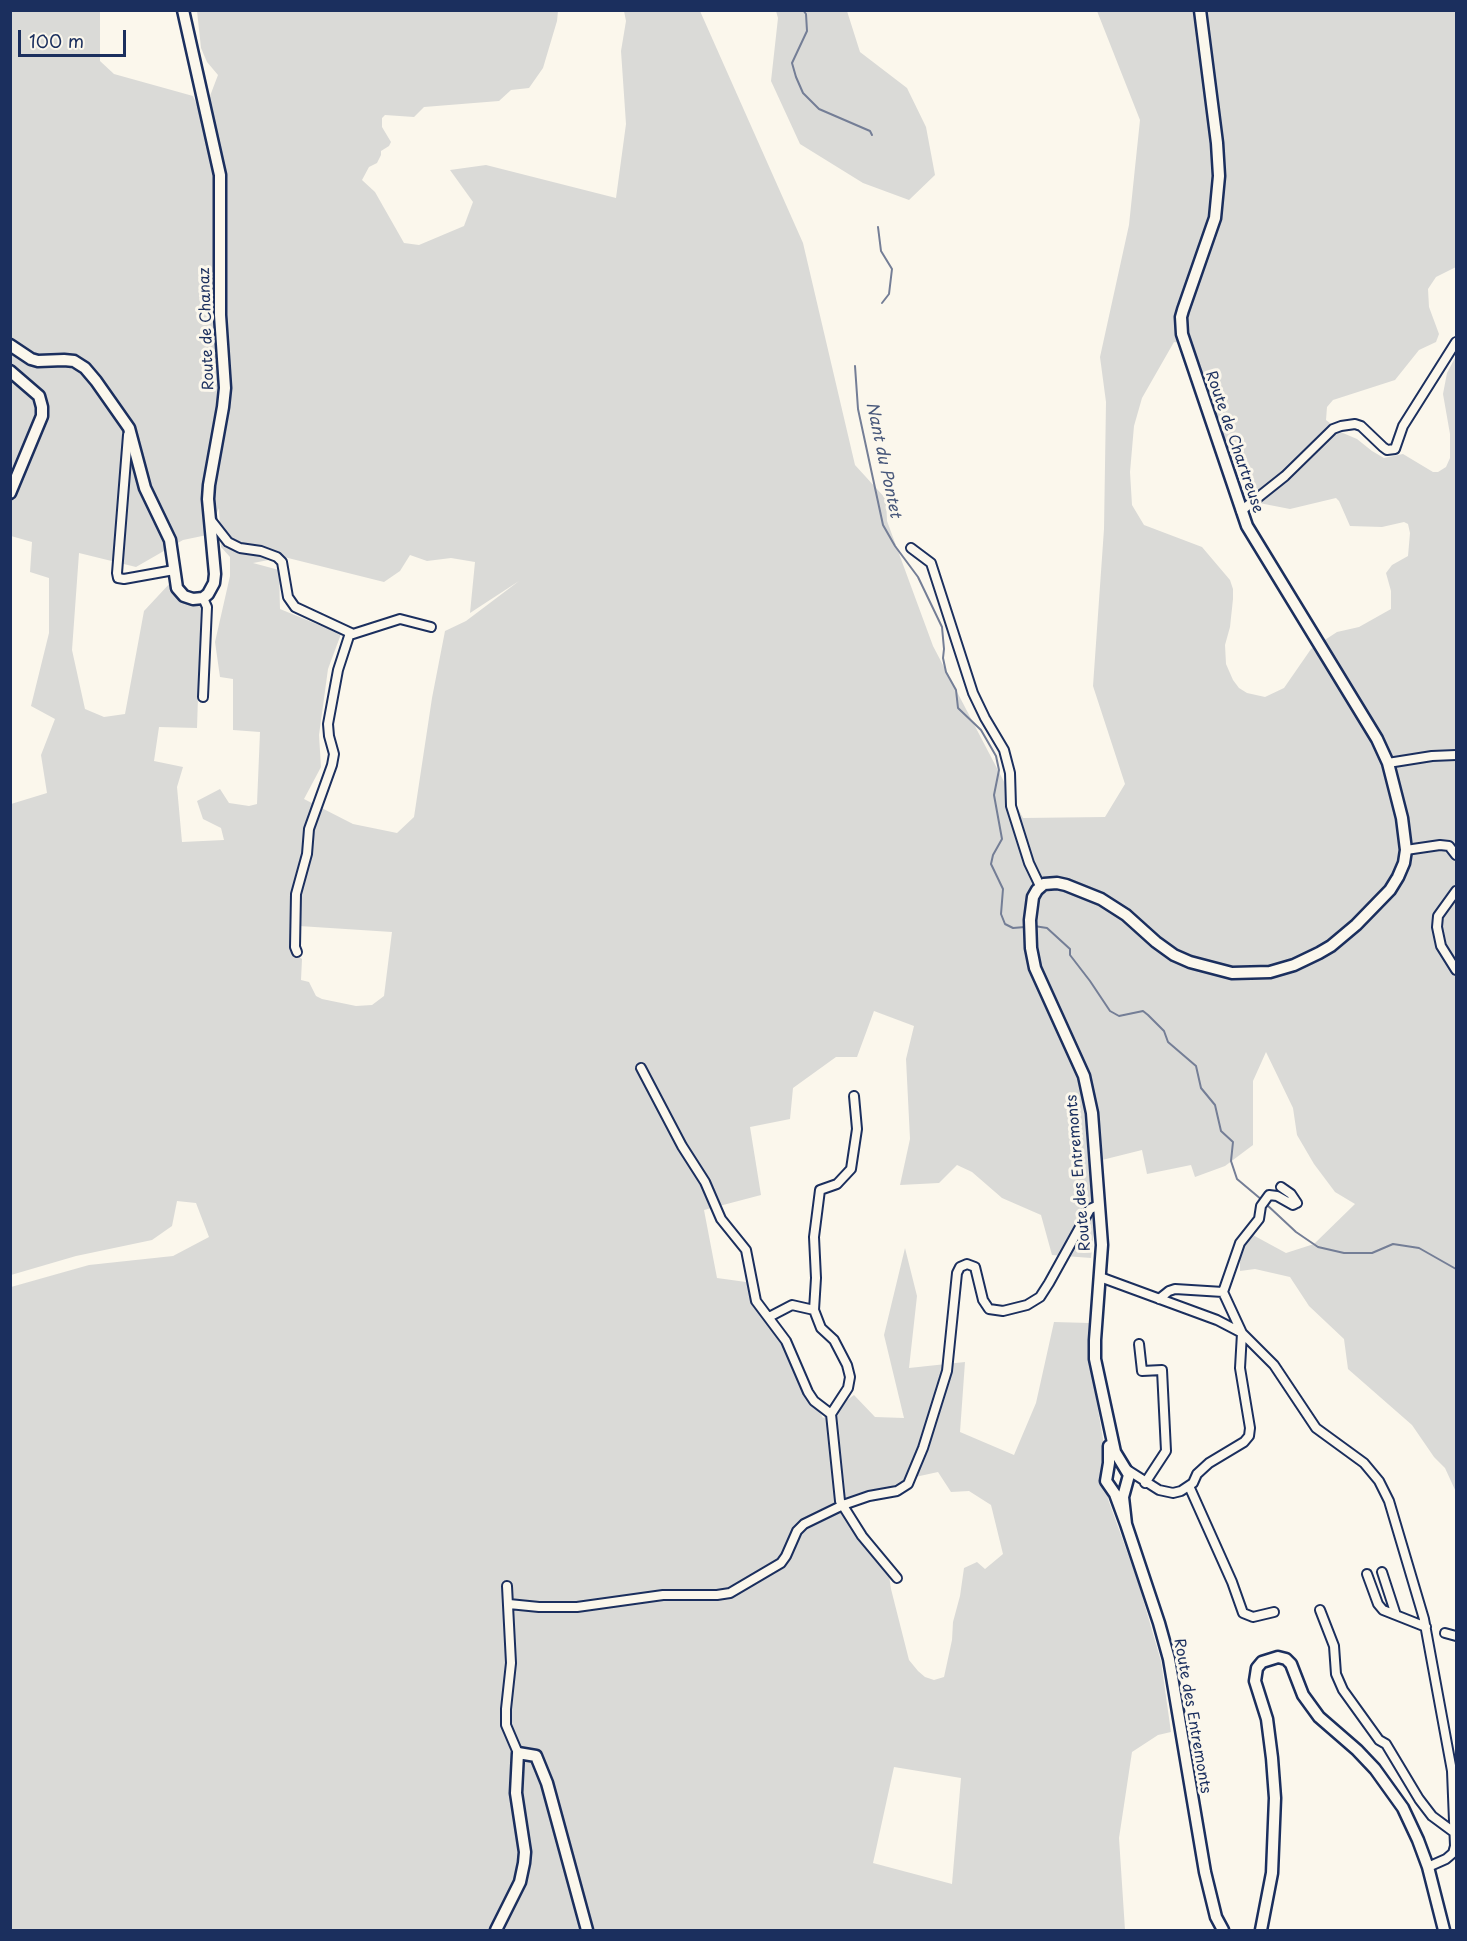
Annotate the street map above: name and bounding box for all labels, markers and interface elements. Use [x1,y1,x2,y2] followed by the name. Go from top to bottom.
[21,18,129,56] scale bar
[29,27,84,54] text: 100 m
[196,267,218,391] street label: Route de Chanaz
[1201,368,1267,516] street label: Route de Chartreuse
[861,401,905,519] water label: Nant du Pontet
[1063,1094,1095,1252] street label: Route des Entremonts
[1169,1637,1215,1795] street label: Route des Entremonts

